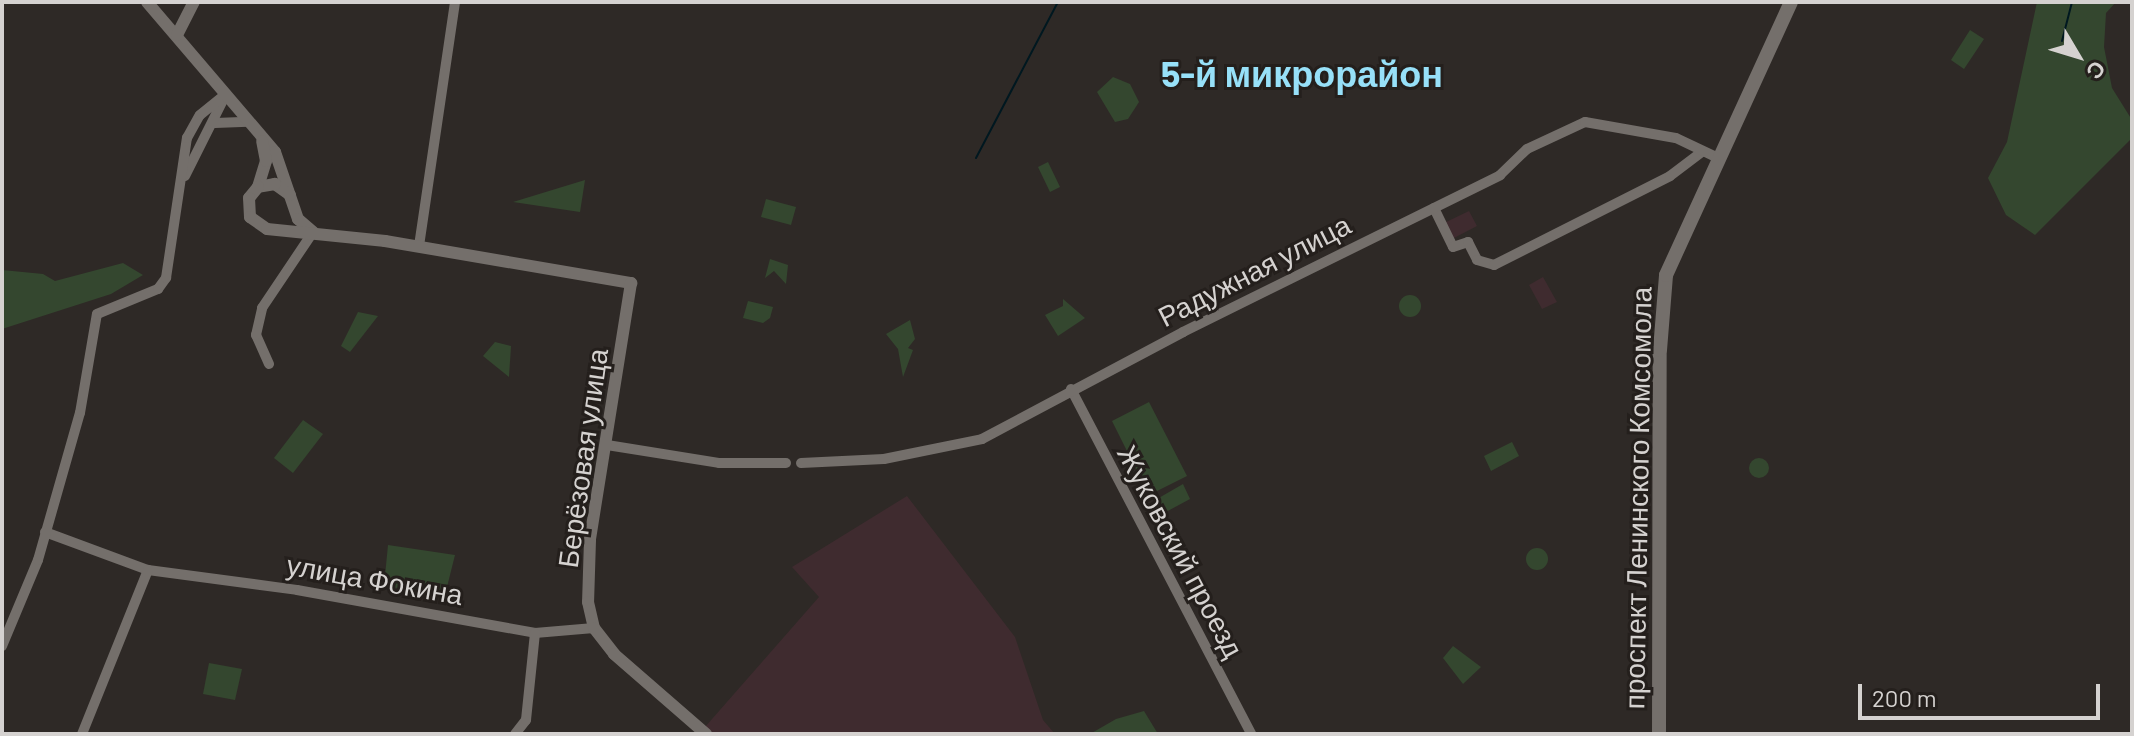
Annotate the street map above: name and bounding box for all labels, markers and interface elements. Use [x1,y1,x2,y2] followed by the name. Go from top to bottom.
[2038,16,2118,96] north arrow
[1161,51,1443,95] district label: 5-й микрорайон
[2082,57,2112,85] text: С
[1152,207,1356,333] street label: Радужная улица
[1617,286,1657,710] street label: проспект Ленинского Комсомола
[550,346,614,570] street label: Берёзовая улица
[1111,439,1251,663] street label: Жуковский проезд
[284,547,466,611] street label: улица Фокина
[1862,668,2104,718] scale bar
[1872,683,1937,712] text: 200 m

